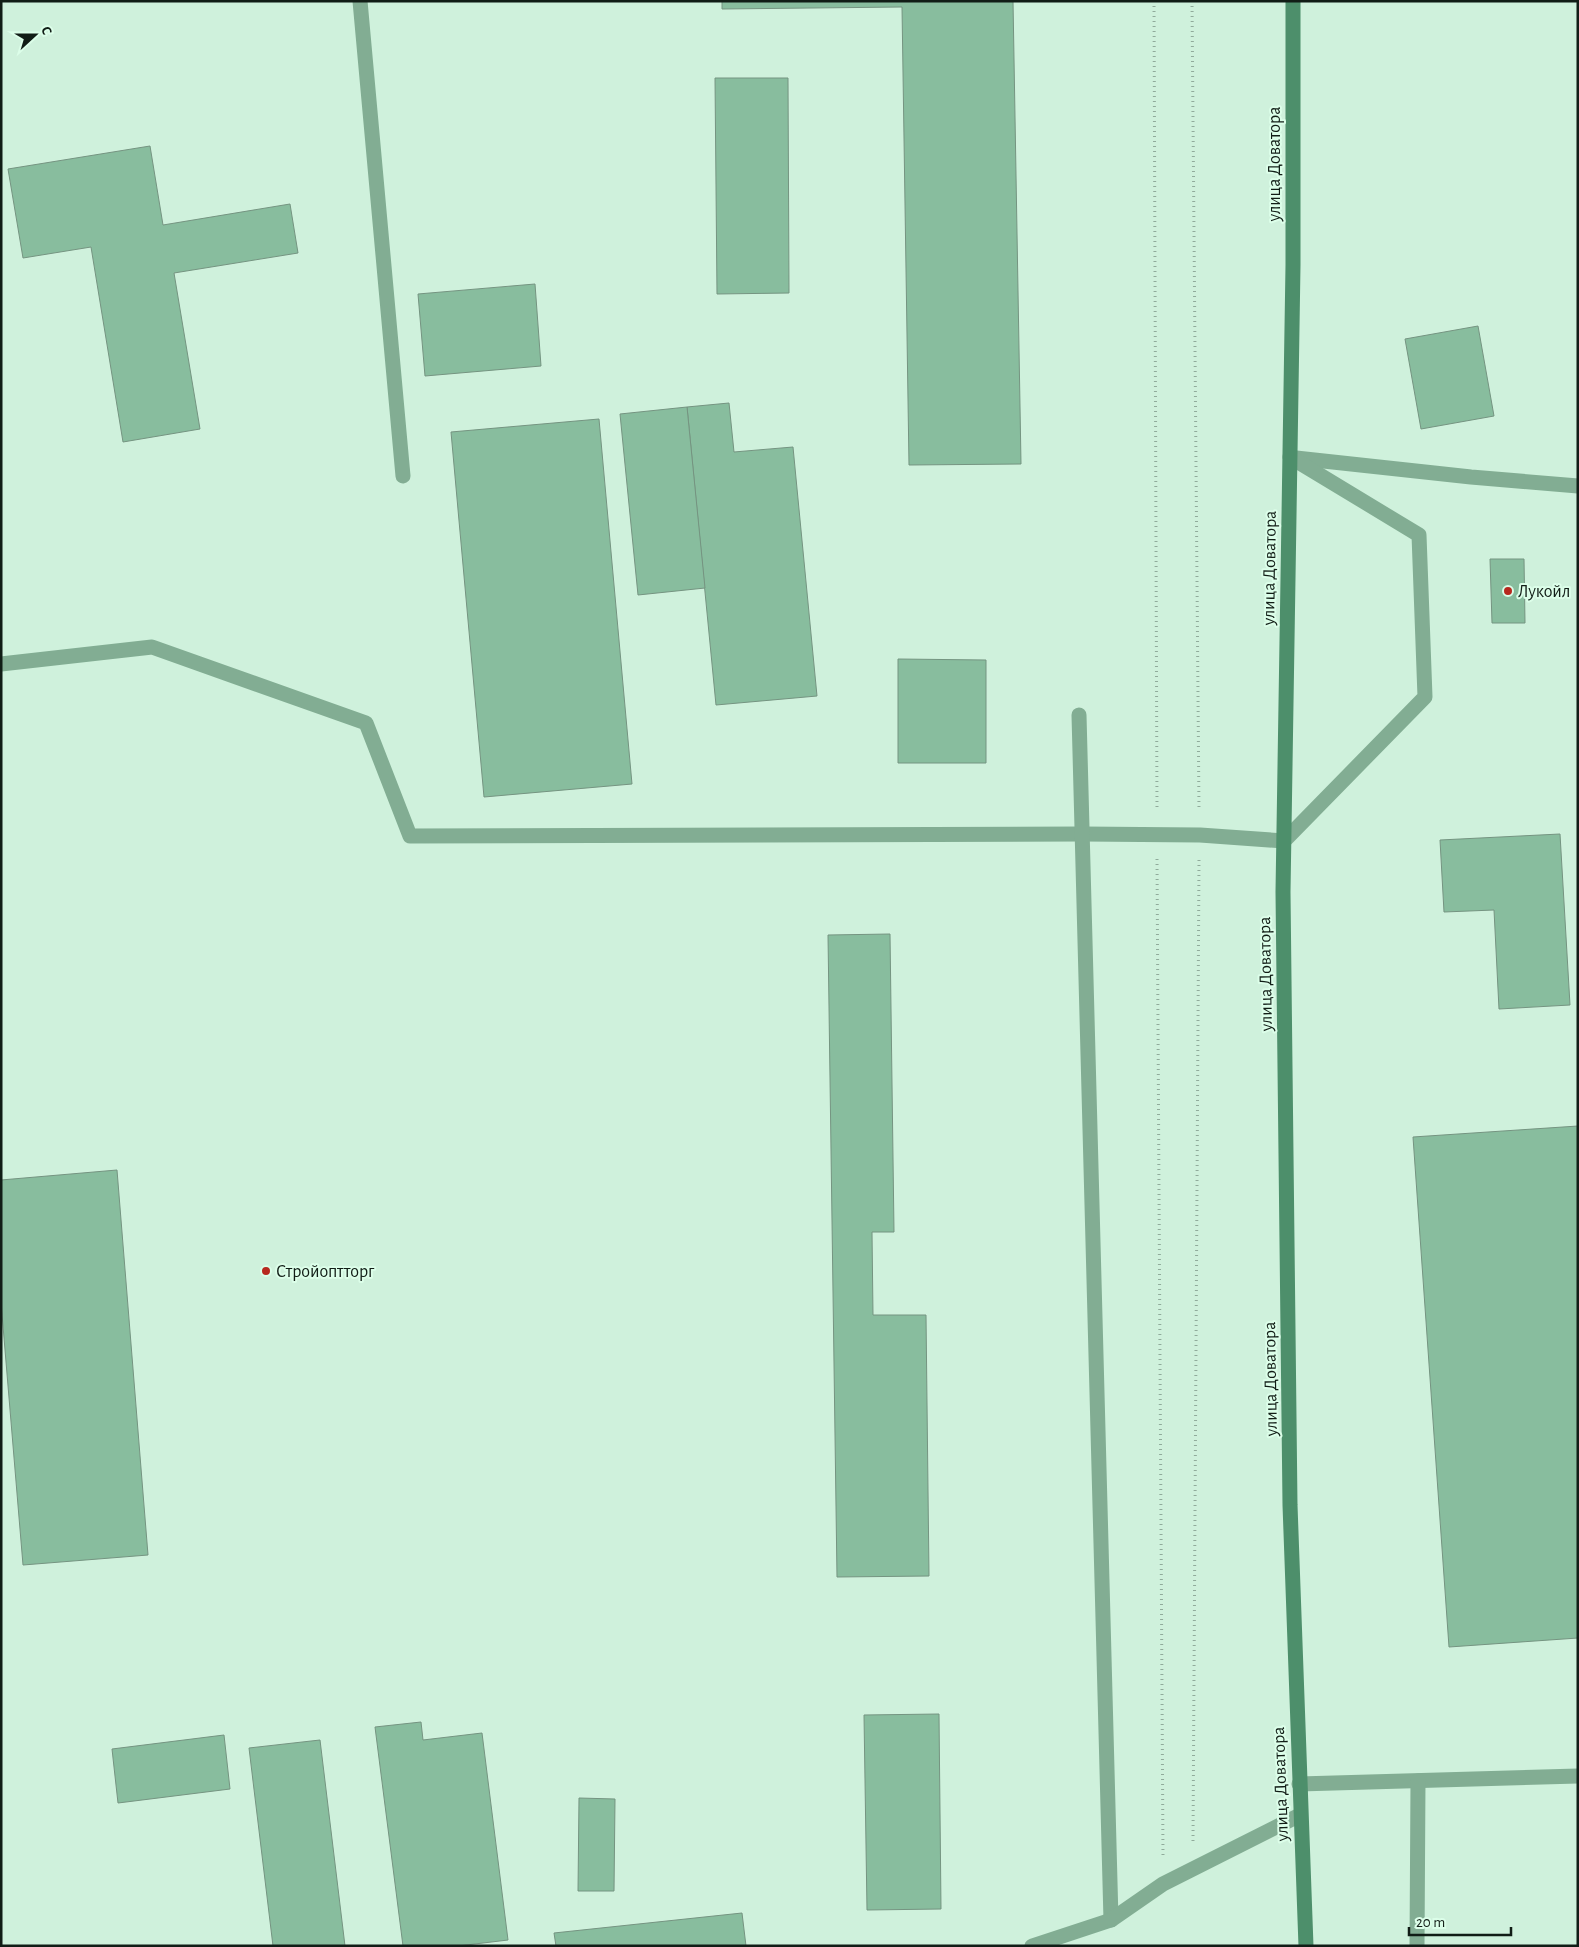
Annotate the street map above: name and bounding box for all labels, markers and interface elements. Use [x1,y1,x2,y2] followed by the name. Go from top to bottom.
[10,10,60,60] north arrow
[38,25,54,37] text: С
[1266,107,1284,222] street label: улица Доватора
[1260,510,1280,627] street label: улица Доватора
[1518,583,1570,601] place label: Лукойл
[1502,585,1514,597] marker: Лукойл
[1256,916,1276,1033] street label: улица Доватора
[276,1263,375,1281] place label: Стройоптторг
[260,1265,272,1277] marker: Стройоптторг
[1261,1321,1281,1438] street label: улица Доватора
[1270,1726,1292,1843] street label: улица Доватора
[1409,1904,1512,1936] scale bar
[1416,1915,1445,1930] text: 20 m

